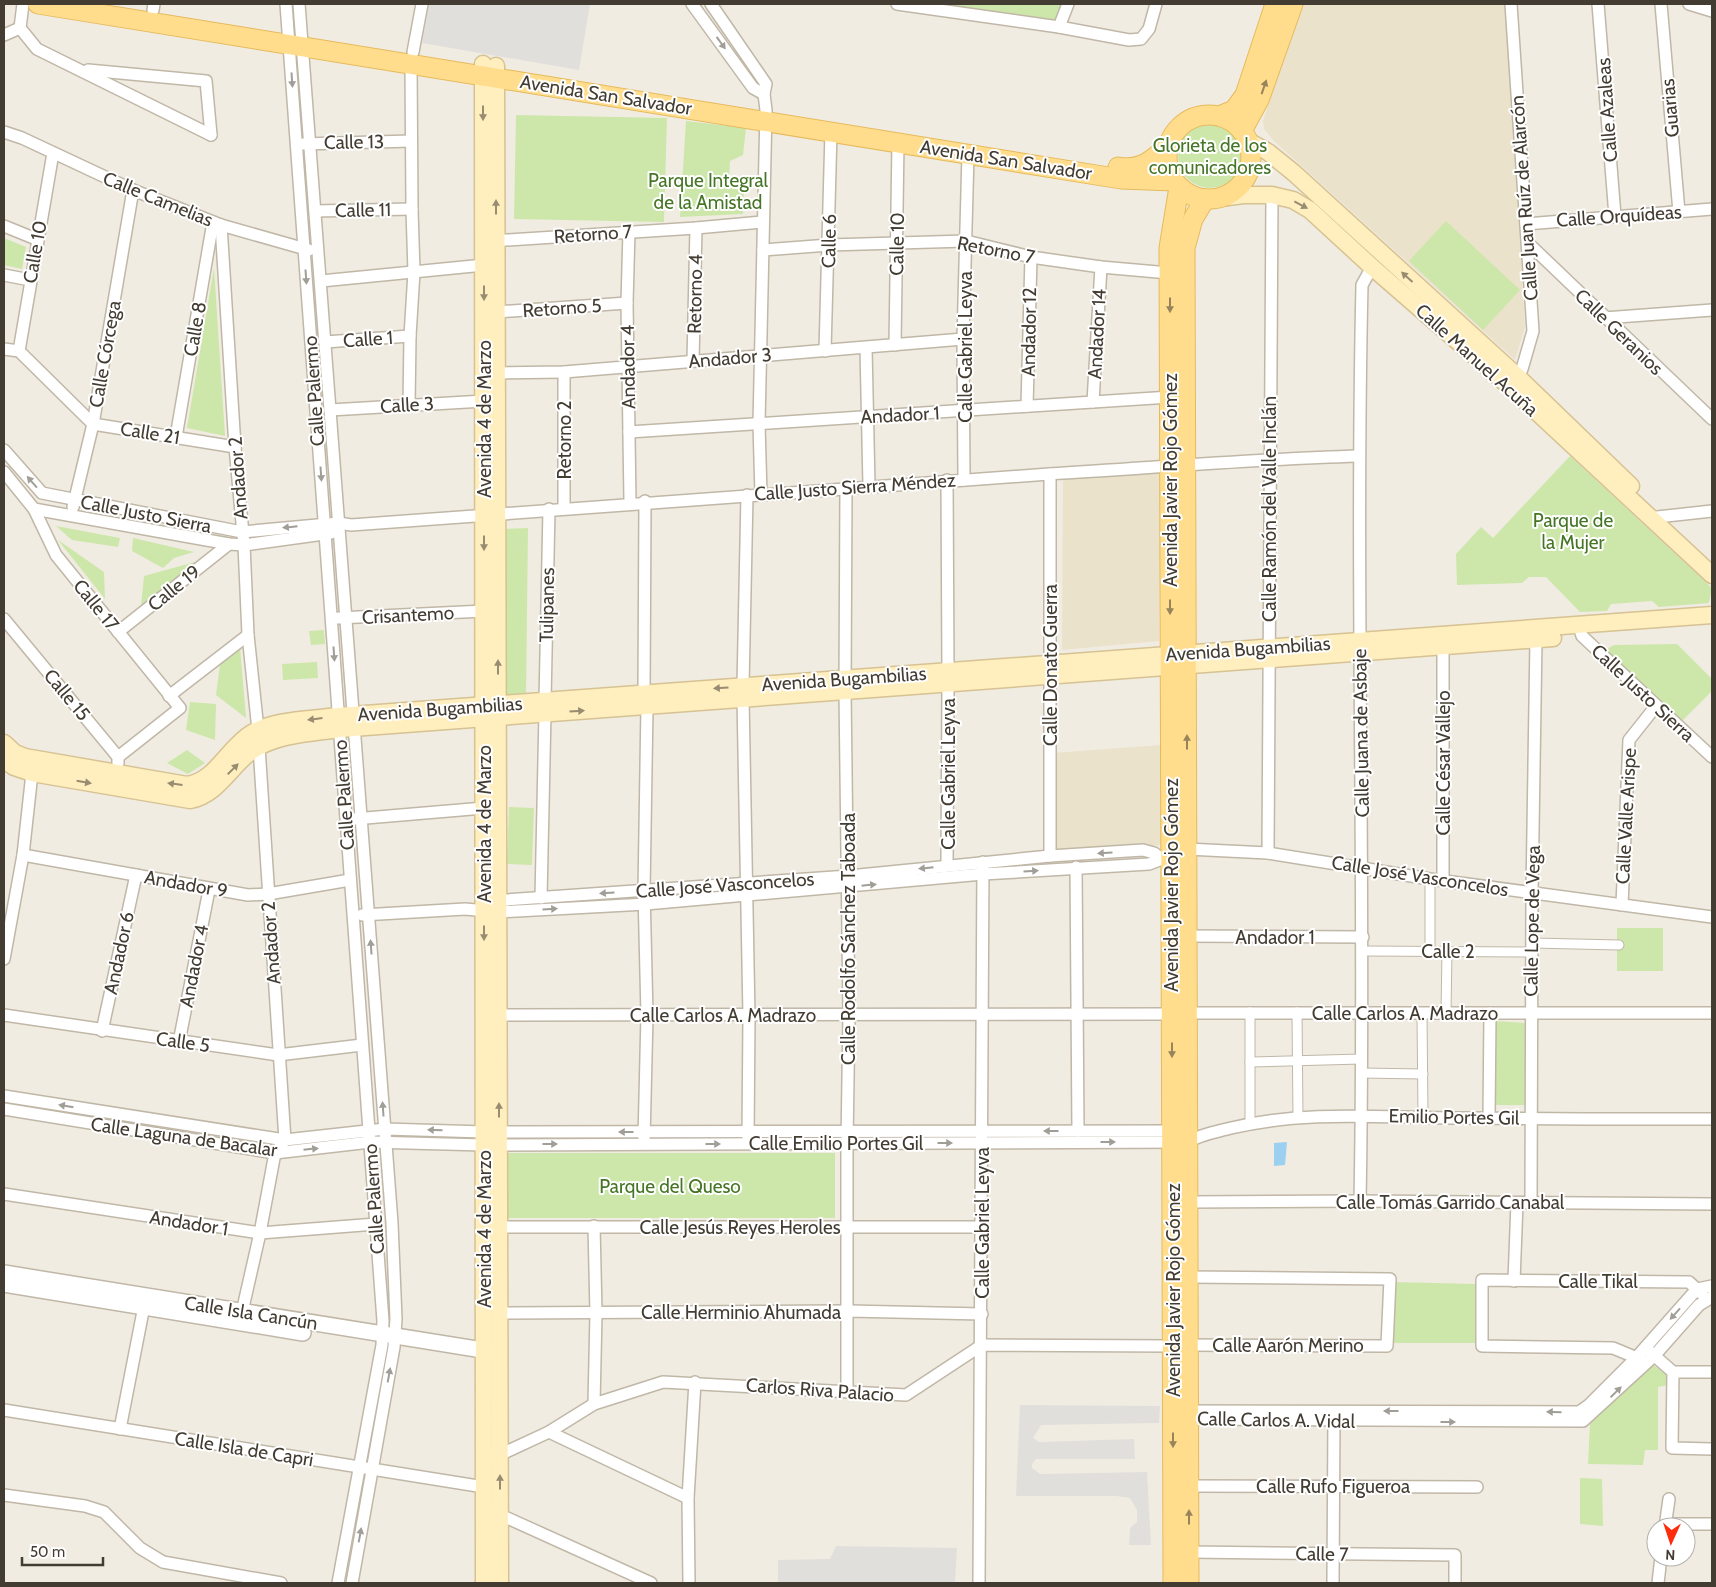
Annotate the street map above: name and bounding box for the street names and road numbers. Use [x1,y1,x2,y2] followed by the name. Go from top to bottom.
[1592,57,1622,163] street label: Calle Azaleas
[518,70,694,120] street label: Avenida San Salvador
[1656,78,1684,138] street label: Guarias
[1505,95,1543,301] street label: Calle Juan Ruíz de Alarcón
[324,130,384,154] street label: Calle 13
[918,135,1094,185] street label: Avenida San Salvador
[100,167,216,232] street label: Calle Camelias
[335,198,391,222] street label: Calle 11
[1555,200,1683,232] street label: Calle Orquídeas
[885,212,909,276] street label: Calle 10
[817,214,841,268] street label: Calle 6
[18,219,52,285] street label: Calle 10
[553,220,633,248] street label: Retorno 7
[955,231,1037,269] street label: Retorno 7
[683,254,707,334] street label: Retorno 4
[954,271,977,423] street label: Calle Gabriel Leyva
[1570,284,1668,380] street label: Calle Geranios
[1017,287,1041,377] street label: Andador 12
[1083,288,1111,380] street label: Andador 14
[522,294,602,322] street label: Retorno 5
[84,299,126,409] street label: Calle Córcega
[1411,299,1543,421] street label: Calle Manuel Acuña
[179,300,211,358] street label: Calle 8
[616,325,640,409] street label: Andador 4
[342,326,394,352] street label: Calle 1
[299,335,329,447] street label: Calle Palermo
[473,340,496,498] street label: Avenida 4 de Marzo
[687,343,773,373] street label: Andador 3
[1159,373,1182,587] street label: Avenida Javier Rojo Gómez
[379,392,435,418] street label: Calle 3
[1258,396,1281,622] street label: Calle Ramón del Valle Inclán
[553,401,576,479] street label: Retorno 2
[860,401,940,429] street label: Andador 1
[119,417,181,449] street label: Calle 21
[224,436,252,520] street label: Andador 2
[753,468,957,506] street label: Calle Justo Sierra Méndez
[79,490,213,538] street label: Calle Justo Sierra
[143,560,205,616] street label: Calle 19
[535,567,559,643] street label: Tulipanes
[68,575,124,636] street label: Calle 17
[1039,584,1062,746] street label: Calle Donato Guerra
[361,601,455,629] street label: Crisantemo
[1165,632,1331,666] street label: Avenida Bugambilias
[1587,639,1699,747] street label: Calle Justo Sierra
[1348,648,1374,818] street label: Calle Juana de Asbaje
[761,662,927,696] street label: Avenida Bugambilias
[39,665,95,725] street label: Calle 15
[1432,690,1455,836] street label: Calle César Vallejo
[357,692,523,726] street label: Avenida Bugambilias
[937,698,960,850] street label: Calle Gabriel Leyva
[329,739,359,851] street label: Calle Palermo
[473,745,496,903] street label: Avenida 4 de Marzo
[1611,747,1641,885] street label: Calle Valle Arispe
[1160,778,1183,992] street label: Avenida Javier Rojo Gómez
[837,813,860,1065] street label: Calle Rodolfo Sánchez Taboada
[1519,845,1545,997] street label: Calle Lope de Vega
[1330,851,1510,901] street label: Calle José Vasconcelos
[143,865,229,903] street label: Andador 9
[635,867,815,903] street label: Calle José Vasconcelos
[257,901,285,985] street label: Andador 2
[99,909,139,997] street label: Andador 6
[175,922,213,1010] street label: Andador 4
[1235,926,1315,949] street label: Andador 1
[1421,940,1475,963] street label: Calle 2
[1312,1002,1498,1025] street label: Calle Carlos A. Madrazo
[630,1004,816,1027] street label: Calle Carlos A. Madrazo
[155,1027,211,1057] street label: Calle 5
[1388,1104,1520,1130] street label: Emilio Portes Gil
[89,1113,279,1161] street label: Calle Laguna de Bacalar
[749,1132,924,1155] street label: Calle Emilio Portes Gil
[359,1143,389,1255] street label: Calle Palermo
[971,1147,994,1299] street label: Calle Gabriel Leyva
[473,1150,496,1308] street label: Avenida 4 de Marzo
[1162,1183,1185,1397] street label: Avenida Javier Rojo Gómez
[1336,1191,1565,1214] street label: Calle Tomás Garrido Canabal
[148,1205,230,1241] street label: Andador 1
[639,1216,841,1239] street label: Calle Jesús Reyes Heroles
[1558,1270,1638,1293] street label: Calle Tikal
[183,1291,319,1335] street label: Calle Isla Cancún
[641,1301,841,1324] street label: Calle Herminio Ahumada
[1212,1334,1364,1357] street label: Calle Aarón Merino
[745,1373,895,1407] street label: Carlos Riva Palacio
[1197,1407,1356,1433] street label: Calle Carlos A. Vidal
[173,1427,315,1471] street label: Calle Isla de Capri
[1256,1475,1410,1498] street label: Calle Rufo Figueroa
[1295,1542,1349,1566] street label: Calle 7

